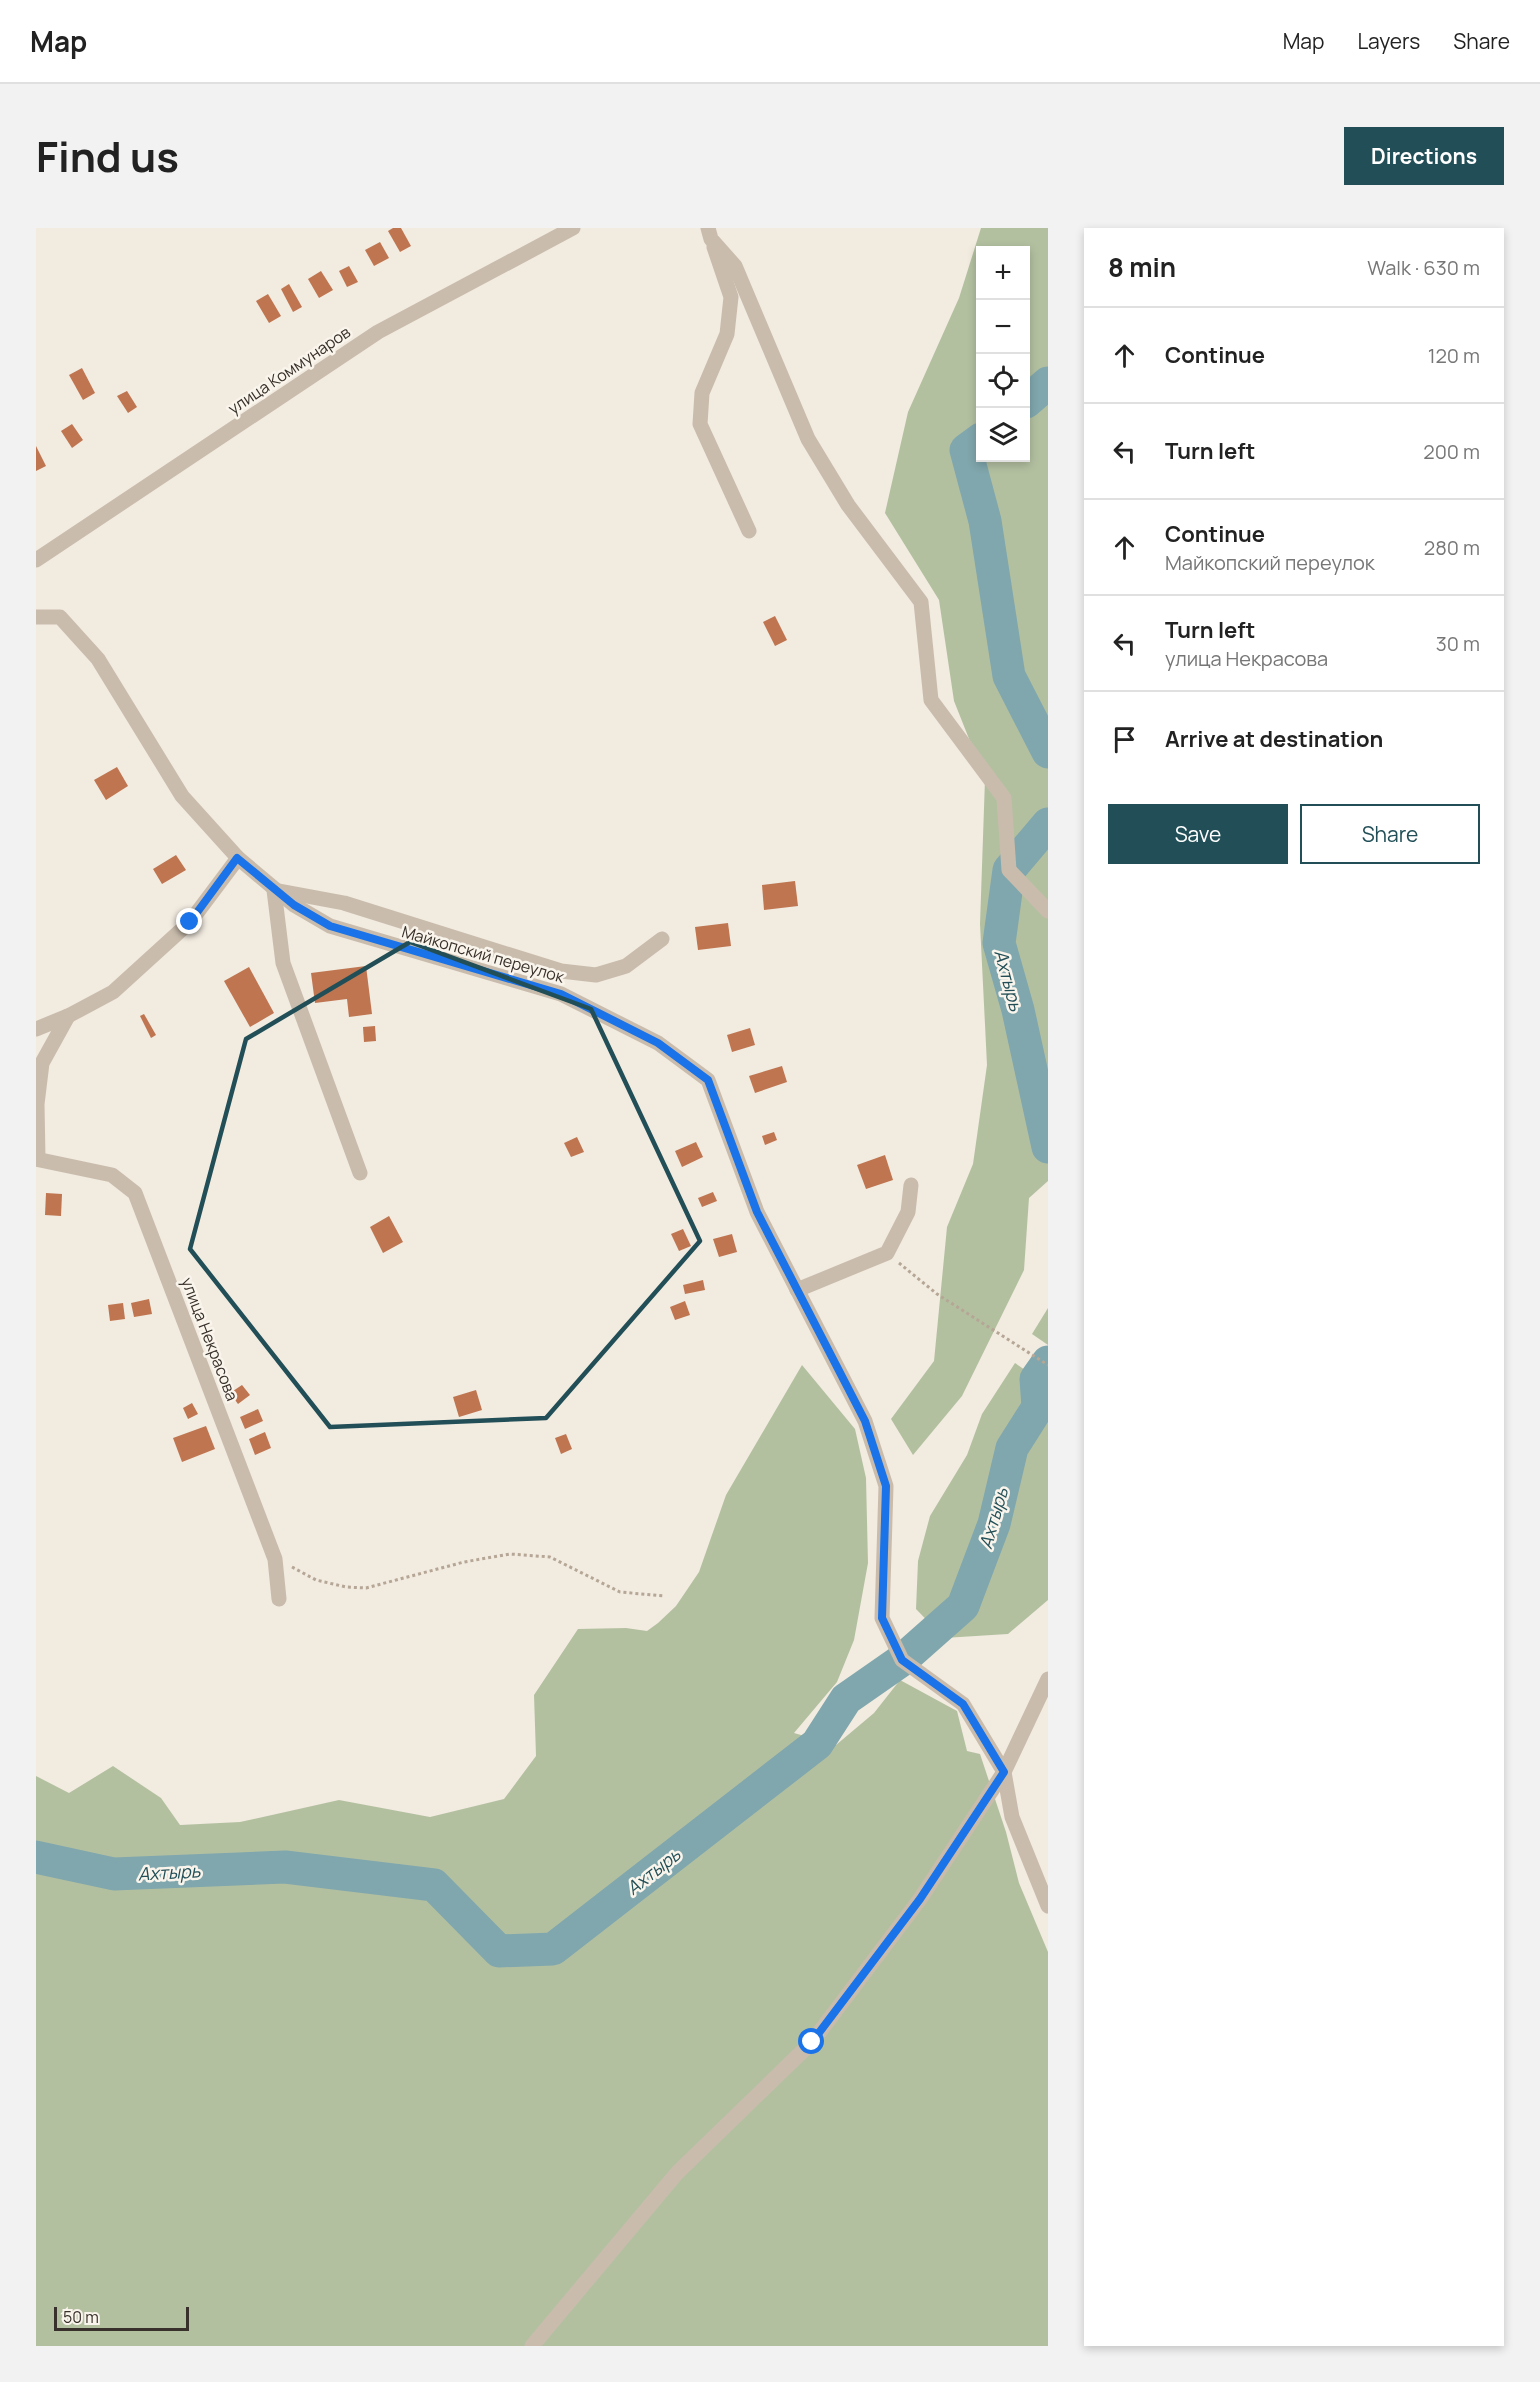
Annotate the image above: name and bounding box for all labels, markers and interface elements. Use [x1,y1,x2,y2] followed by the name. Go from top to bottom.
[30,22,87,60] text: Map
[1283,27,1324,55] text: Map
[1357,27,1420,55] text: Layers
[1453,27,1510,55] text: Share
[36,127,179,185] text: Find us
[1344,127,1504,185] button: Directions
[976,246,1030,462] map controls
[976,246,1030,300] button: +
[1108,249,1176,285] text: 8 min
[1367,254,1480,281] text: Walk · 630 m
[976,300,1030,354] button: −
[224,321,355,419] street label: улица Коммунаров
[1108,339,1141,372] icon: ahead
[1165,340,1265,370] text: Continue
[1428,342,1480,369] text: 120 m
[976,354,1030,408] button: locate
[976,408,1030,462] button: layers
[1108,435,1141,468] icon: left
[1165,436,1255,466] text: Turn left
[1423,438,1480,465] text: 200 m
[1165,519,1265,549] text: Continue
[1108,531,1141,564] icon: ahead
[1424,534,1480,561] text: 280 m
[1165,549,1375,576] text: Майкопский переулок
[1165,615,1255,645] text: Turn left
[1108,627,1141,660] icon: left
[1436,630,1480,657] text: 30 m
[1165,645,1328,672] text: улица Некрасова
[1108,723,1141,756] icon: arrive
[1165,724,1383,754] text: Arrive at destination
[1108,804,1288,864] button: Save
[1300,804,1480,864] button: Share
[176,908,202,934] route end
[399,920,568,988] street label: Майкопский переулок
[989,947,1029,1014] water label: Ахтырь
[176,1274,244,1404] street label: улица Некрасова
[973,1484,1013,1551] water label: Ахтырь
[621,1842,685,1900] water label: Ахтырь
[137,1858,201,1886] water label: Ахтырь
[798,2028,824,2054] route start
[54,2304,189,2332] scale bar
[63,2306,99,2328] text: 50 m

